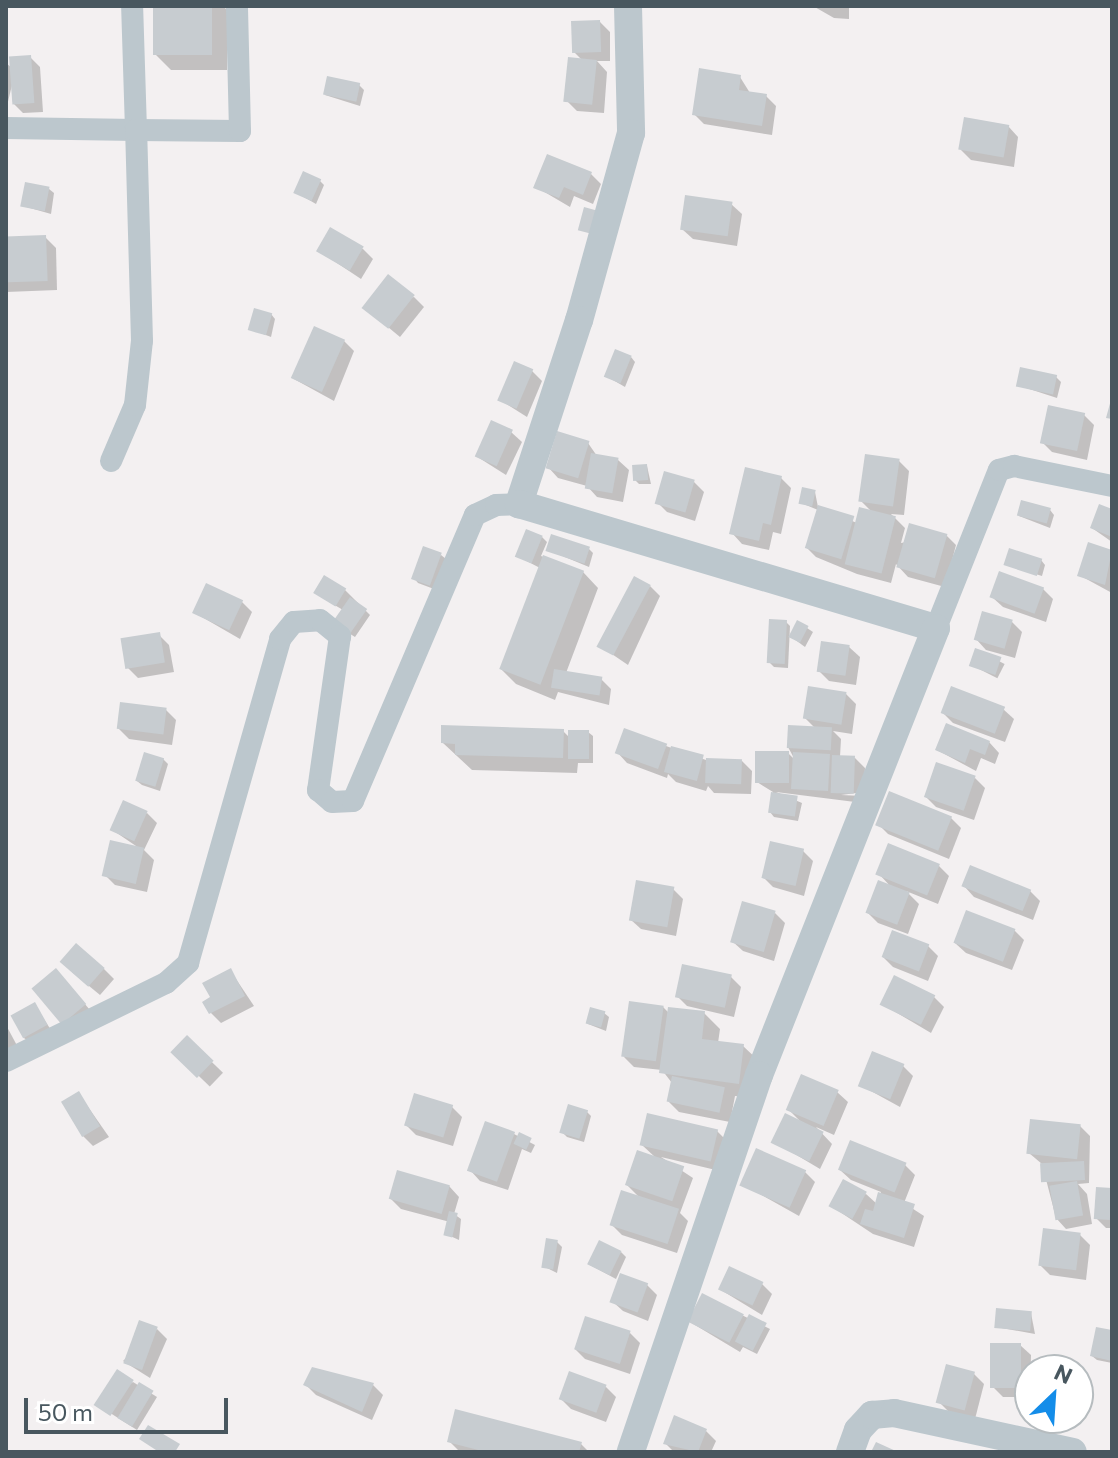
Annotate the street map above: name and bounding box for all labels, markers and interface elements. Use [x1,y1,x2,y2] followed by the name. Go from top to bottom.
[1014,1354,1094,1434] north arrow
[1050,1358,1077,1389] text: N
[28,1382,232,1432] scale bar
[38,1397,93,1426] text: 50 m

